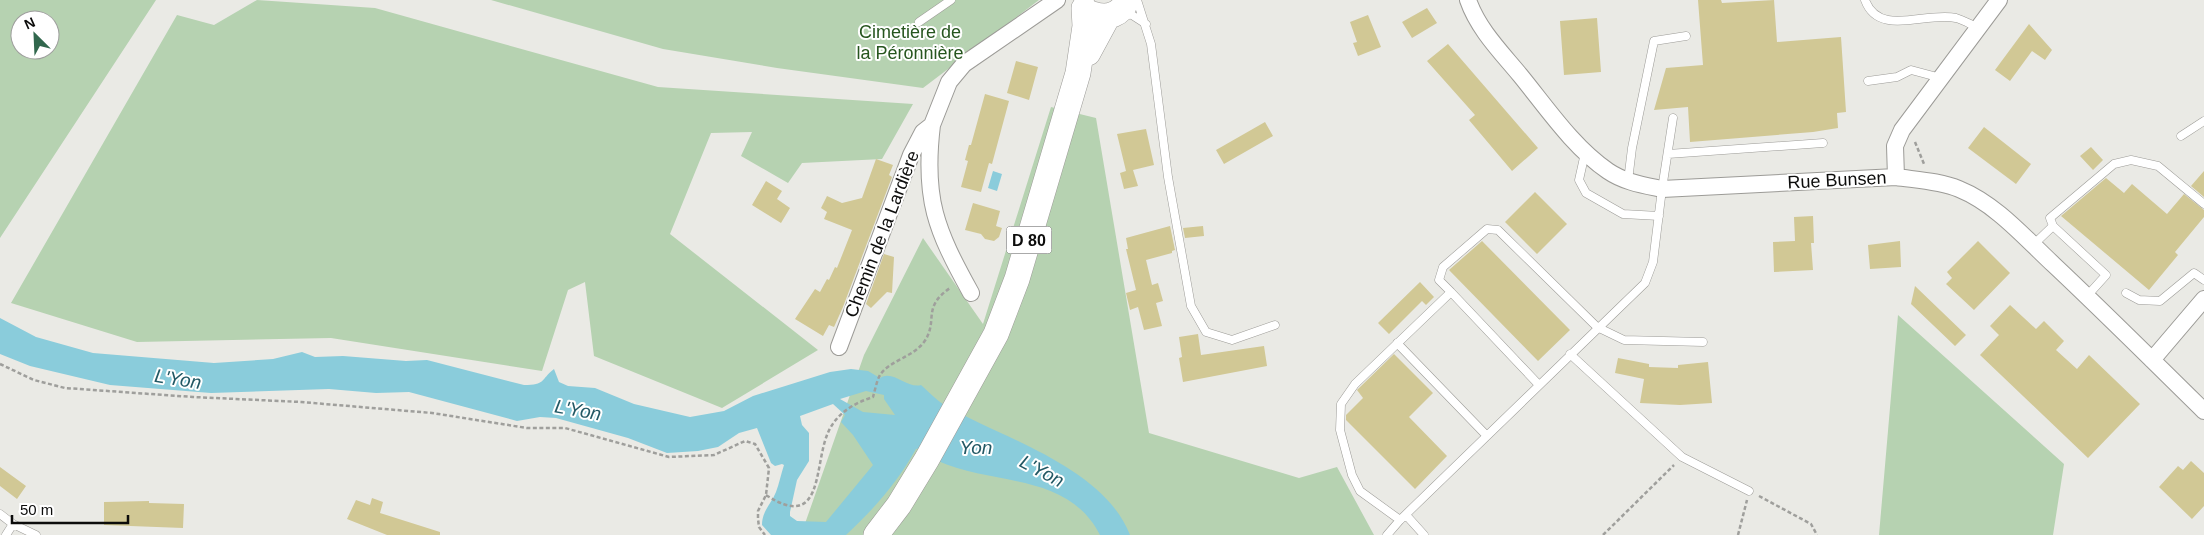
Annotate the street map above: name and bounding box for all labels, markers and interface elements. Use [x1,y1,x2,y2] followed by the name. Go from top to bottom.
[10,10,60,60] north arrow
[22,14,38,32] text: N
[856,22,964,63] park label: Cimetière de la Péronnière
[841,148,923,320] street label: Chemin de la Lardière
[1787,167,1887,193] street label: Rue Bunsen
[1006,226,1052,254] road number: D 80
[153,365,203,393] water label: L'Yon
[553,396,603,424] water label: L'Yon
[960,437,992,458] water label: Yon
[1016,451,1068,491] water label: L'Yon
[12,492,129,524] scale bar
[20,501,53,518] text: 50 m

